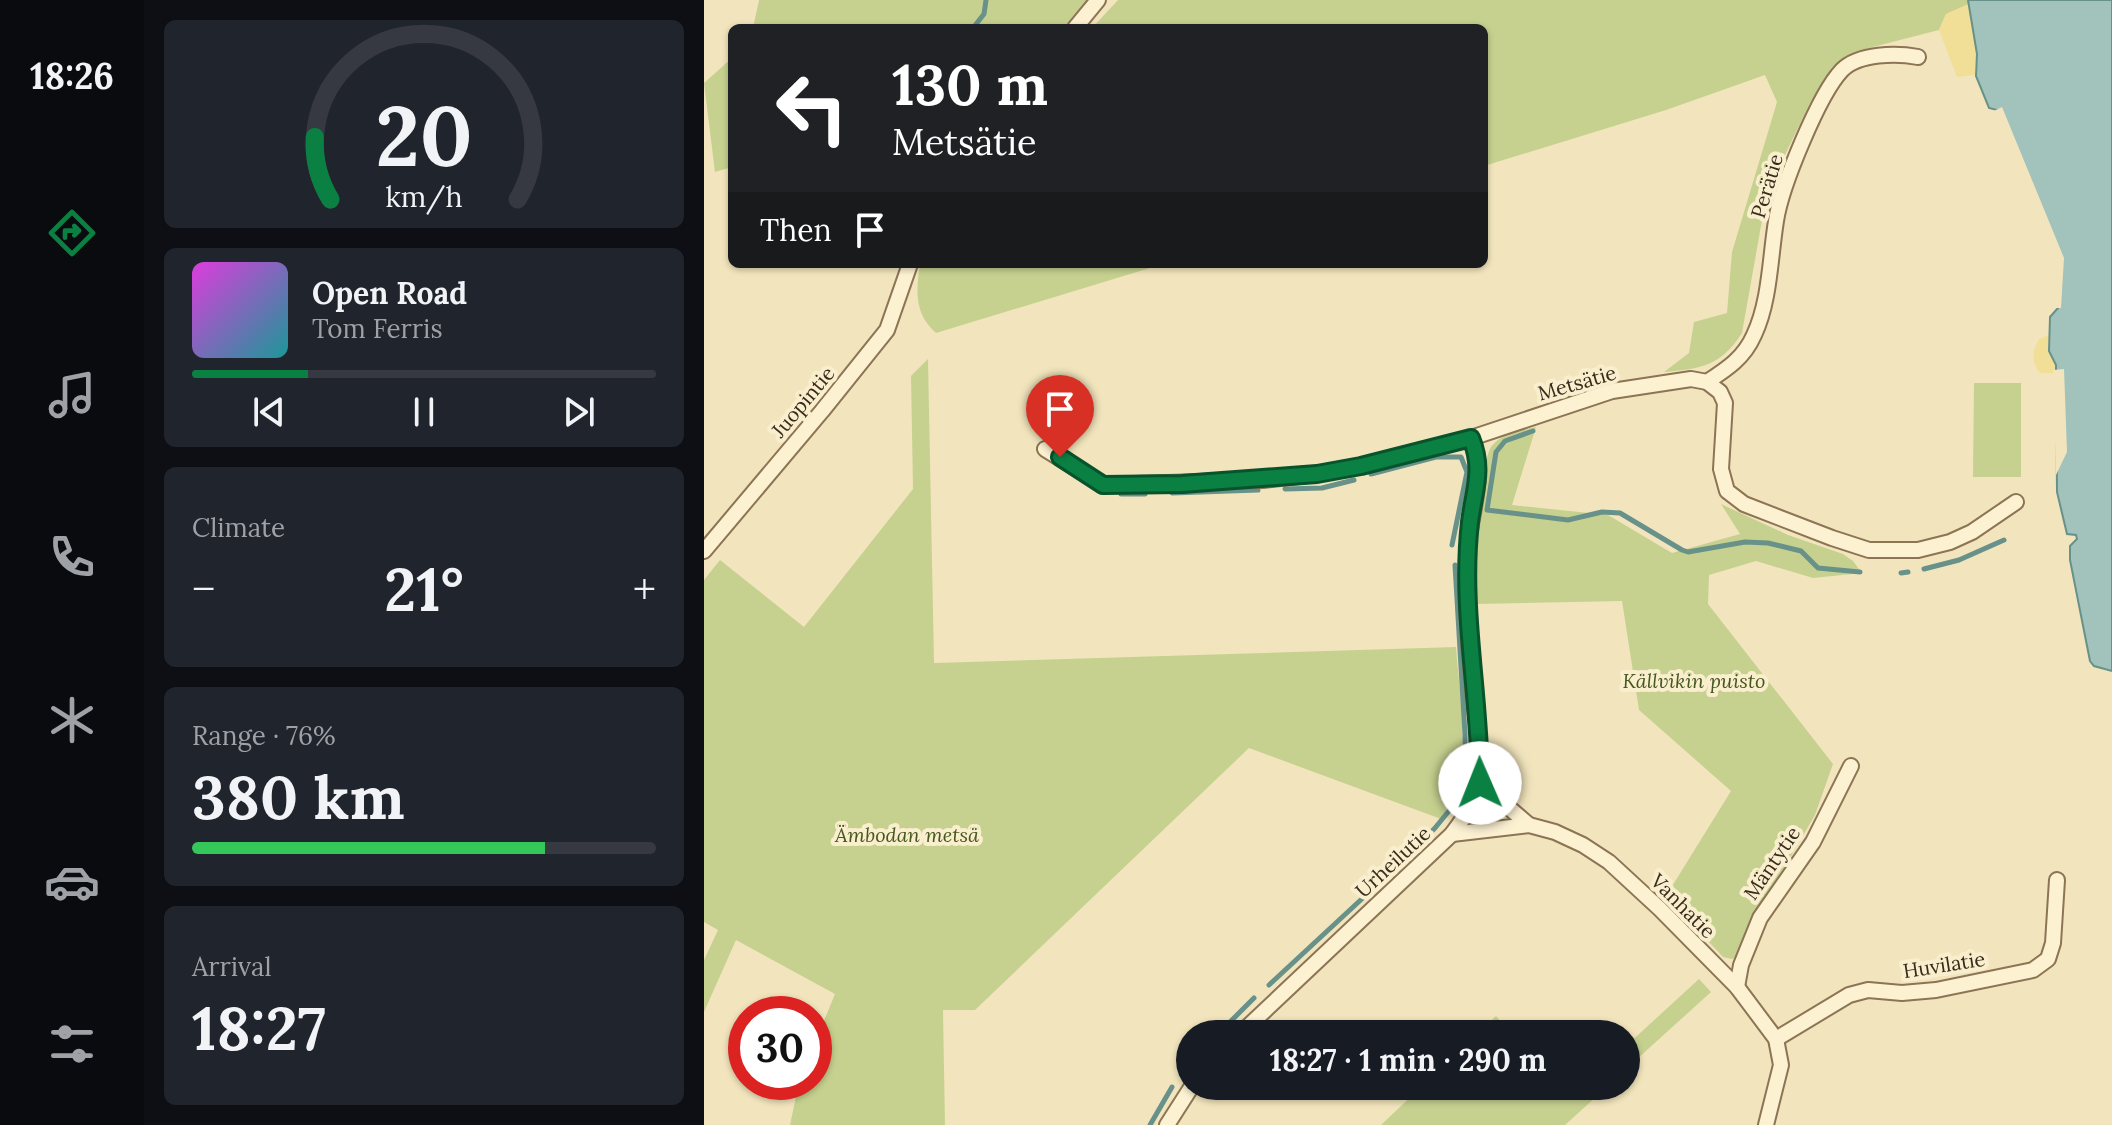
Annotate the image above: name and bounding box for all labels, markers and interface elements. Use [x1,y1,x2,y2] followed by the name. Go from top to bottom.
[892,49,1048,120] text: 130 m
[30,53,114,99] text: 18:26
[760,56,864,160] icon: left
[375,82,473,189] text: 20
[892,119,1037,165] text: Metsätie
[1745,151,1788,221] street label: Perätie
[385,178,463,215] text: km/h
[44,205,100,261] icon: directions
[848,208,892,252] icon: arrive
[760,211,832,249] text: Then
[312,274,467,312] text: Open Road
[312,312,442,345] text: Tom Ferris
[1535,359,1619,406] street label: Metsätie
[765,361,840,443] street label: Juopintie
[44,367,100,423] icon: music
[1026,375,1094,457] pin
[1038,387,1082,431] icon: arrive
[247,390,291,434] icon: previous
[402,390,446,434] icon: pause
[557,390,601,434] icon: next
[192,511,285,544] text: Climate
[44,529,100,585] icon: phone
[384,551,464,627] text: 21°
[192,561,215,617] text: −
[633,561,656,617] text: +
[1623,668,1765,693] park label: Källvikin puisto
[44,692,100,748] icon: climate
[192,719,336,752] text: Range · 76%
[1438,741,1522,825] position arrow
[192,759,405,835] text: 380 km
[1350,820,1436,903] street label: Urheilutie
[1738,821,1805,904] street label: Mäntytie
[834,822,979,847] park label: Ämbodan metsä
[44,854,100,910] icon: car
[1645,867,1721,943] street label: Vanhatie
[1901,946,1987,983] street label: Huvilatie
[192,950,271,983] text: Arrival
[192,990,326,1066] text: 18:27
[728,996,832,1100] speed limit sign: 30
[44,1016,100,1072] icon: filters
[1270,1041,1546,1079] text: 18:27 · 1 min · 290 m

